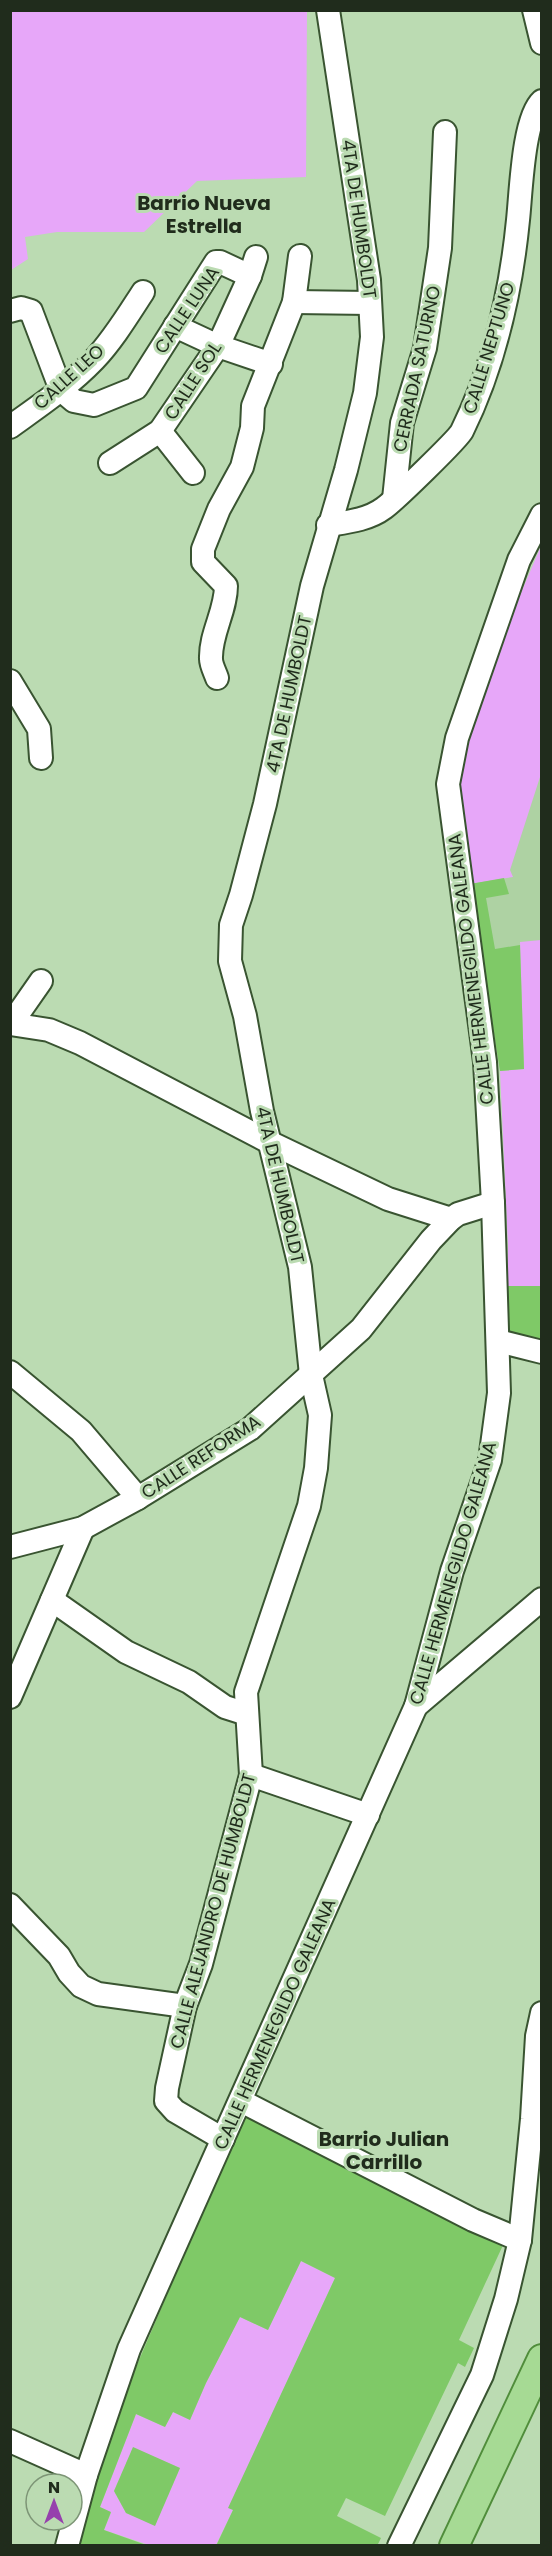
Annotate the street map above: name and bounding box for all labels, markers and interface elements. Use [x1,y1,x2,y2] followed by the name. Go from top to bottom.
[336,138,383,300] street label: 4TA DE HUMBOLDT
[137,189,271,240] district label: Barrio Nueva Estrella
[148,261,225,358] street label: CALLE LUNA
[457,279,520,417] street label: CALLE NEPTUNO
[387,284,446,454] street label: CERRADA SATURNO
[158,337,227,424] street label: CALLE SOL
[28,338,109,415] street label: CALLE LEO
[260,613,317,775] street label: 4TA DE HUMBOLDT
[441,832,500,1106] street label: CALLE HERMENEGILDO GALEANA
[250,1104,311,1266] street label: 4TA DE HUMBOLDT
[136,1409,265,1505] street label: CALLE REFORMA
[403,1438,502,1707] street label: CALLE HERMENEGILDO GALEANA
[164,1770,261,2051] street label: CALLE ALEJANDRO DE HUMBOLDT
[208,1894,341,2154] street label: CALLE HERMENEGILDO GALEANA
[319,2125,449,2176] district label: Barrio Julian Carrillo
[24,2472,84,2532] north arrow
[48,2476,60,2499] text: N

